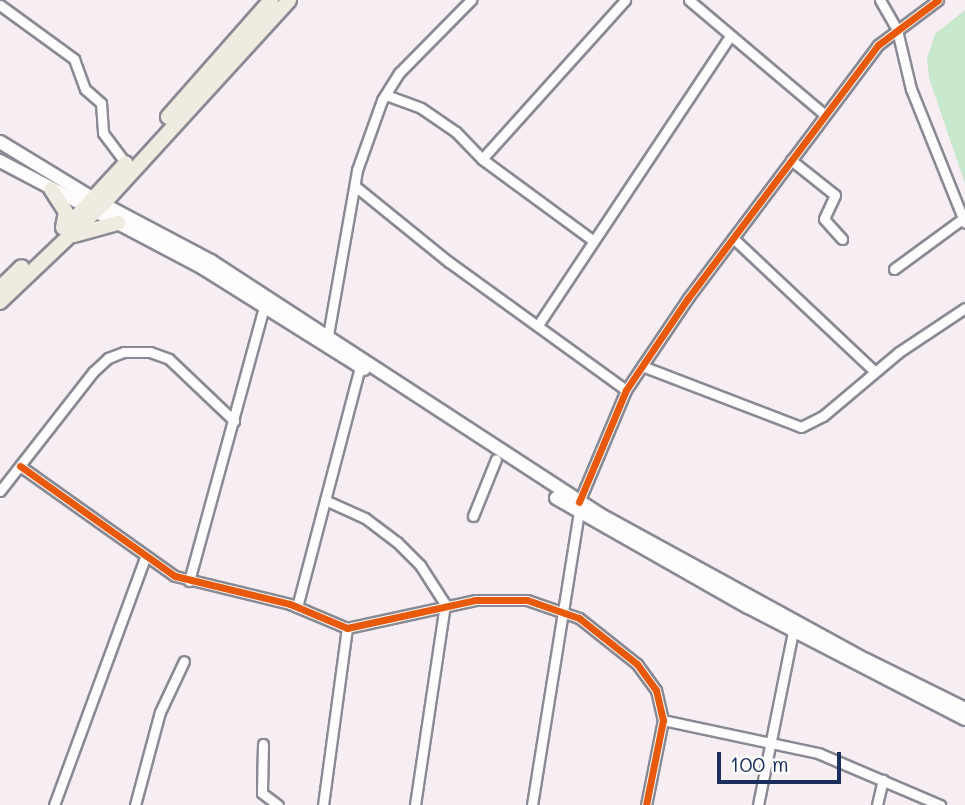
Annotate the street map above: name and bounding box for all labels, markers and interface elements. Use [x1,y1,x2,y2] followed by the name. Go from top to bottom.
[720,738,844,782] scale bar
[730,750,789,777] text: 100 m

